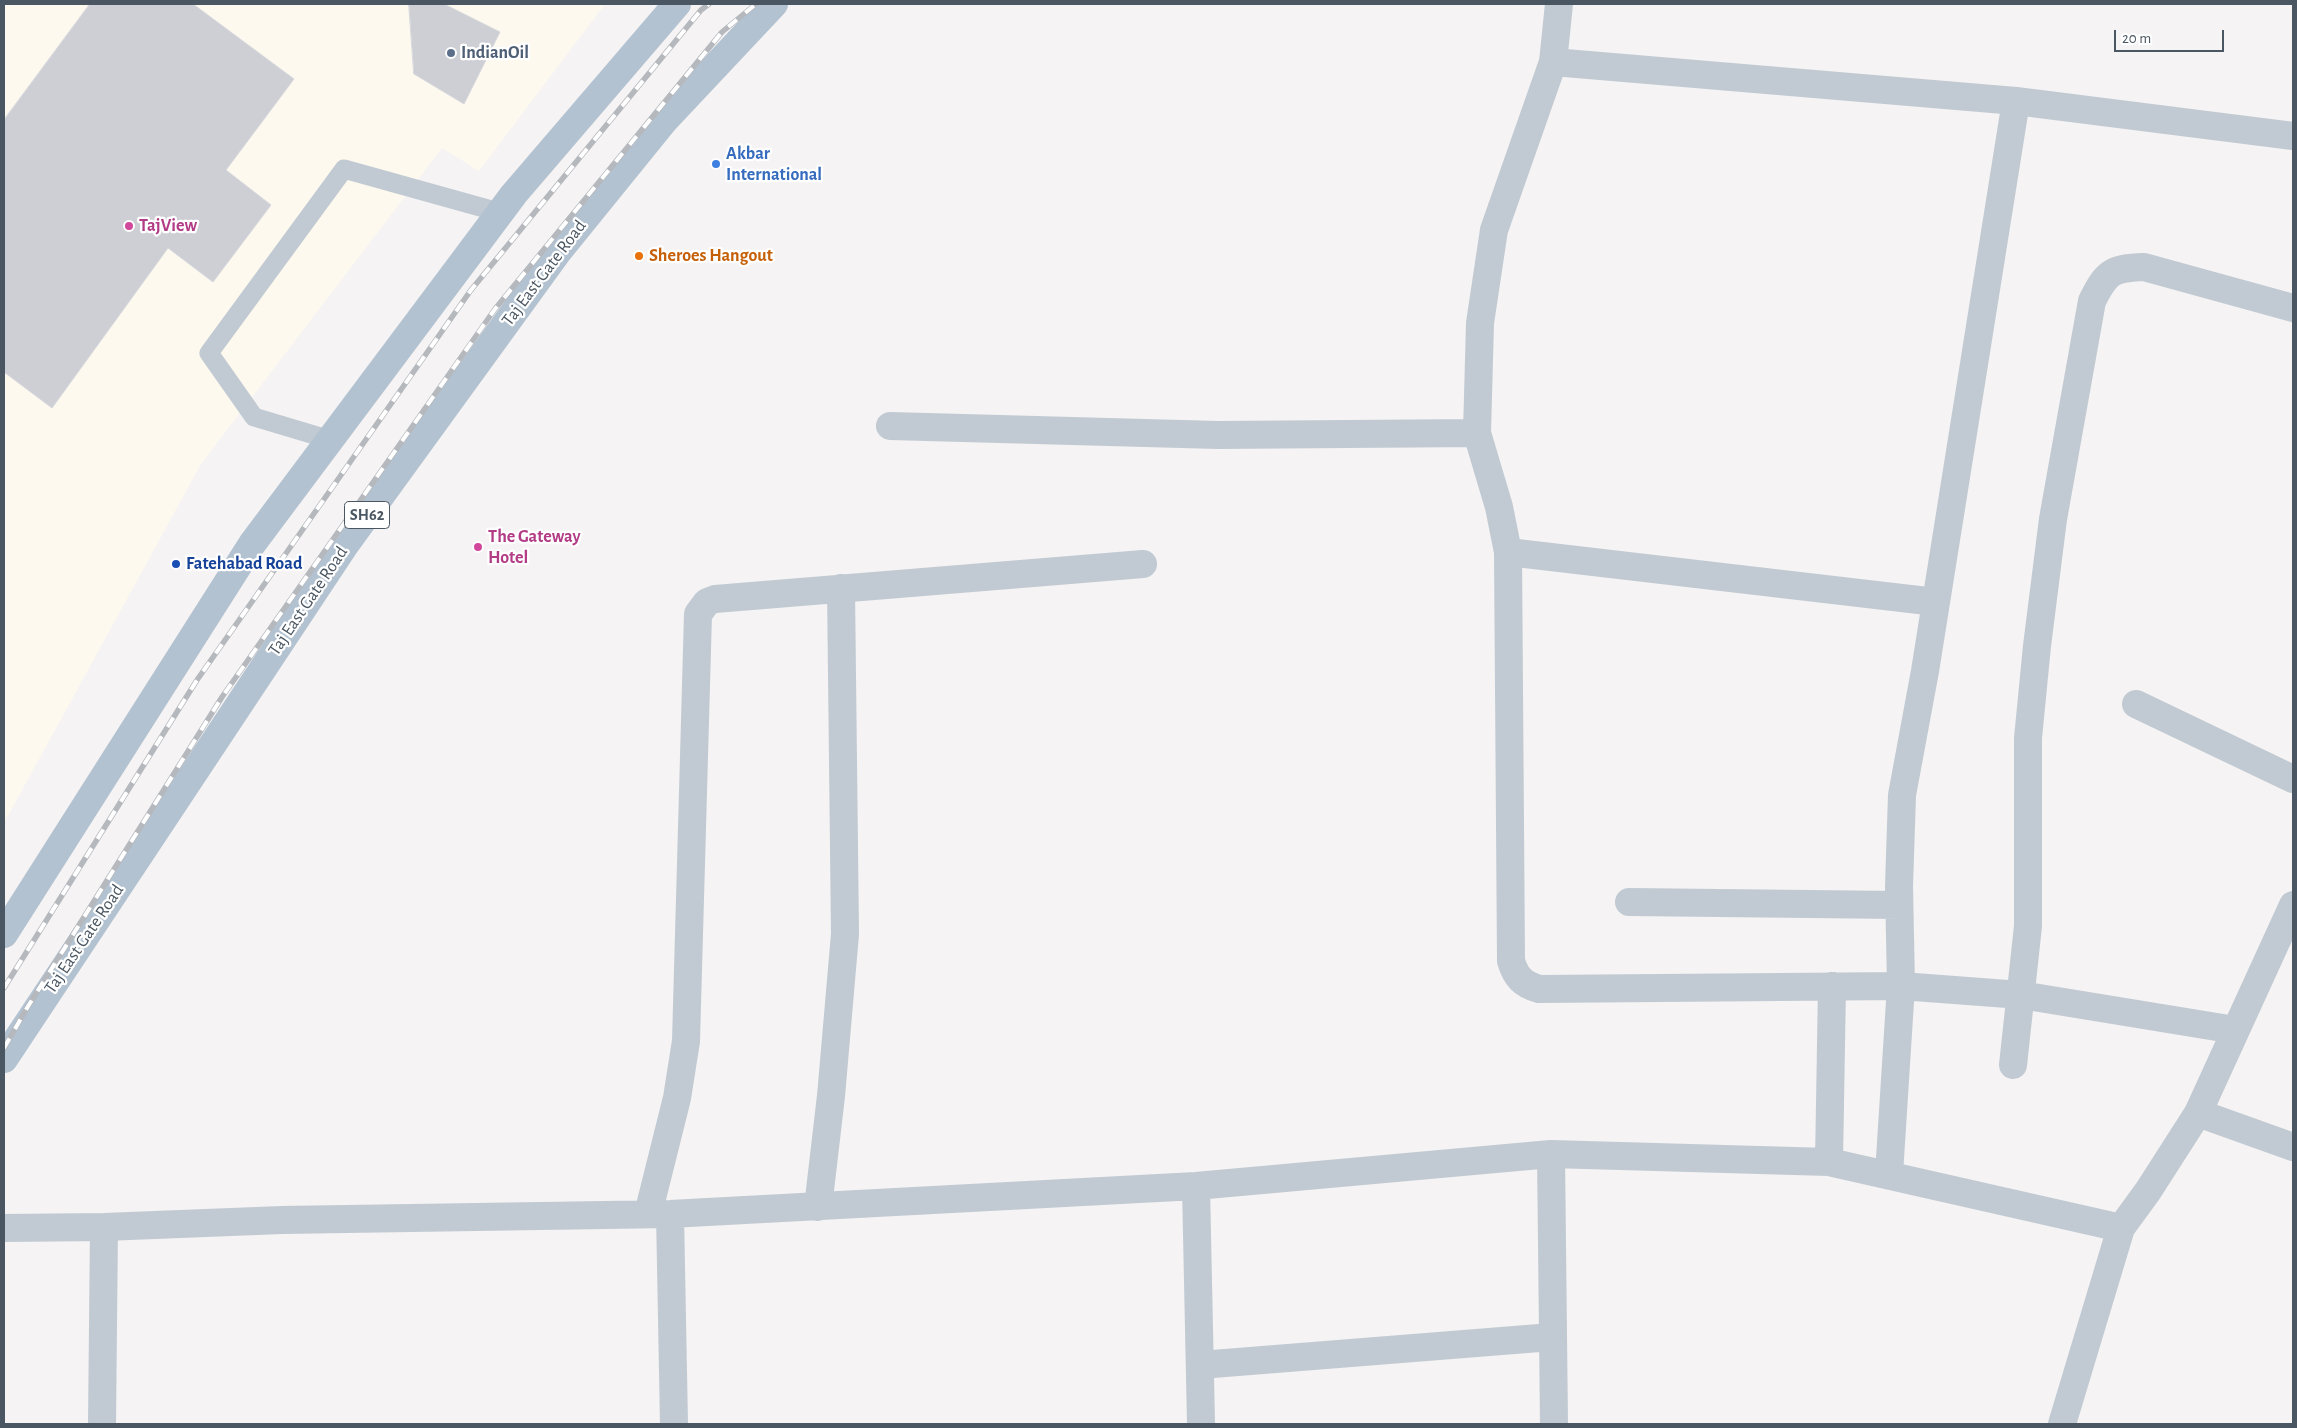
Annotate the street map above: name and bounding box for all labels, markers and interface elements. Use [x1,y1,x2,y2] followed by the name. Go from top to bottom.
[2117,20,2227,52] scale bar
[2122,31,2151,46] text: 20 m
[461,42,529,64] place label: IndianOil
[445,47,457,59] marker: IndianOil
[726,143,822,186] place label: Akbar International
[710,158,722,170] marker: Akbar International
[139,215,197,237] place label: TajView
[497,216,591,330] street label: Taj East Gate Road
[123,220,135,232] marker: TajView
[649,245,773,267] place label: Sheroes Hangout
[633,250,645,262] marker: Sheroes Hangout
[344,502,390,528] road number: SH62
[488,526,581,568] place label: The Gateway Hotel
[472,541,484,553] marker: The Gateway Hotel
[263,542,353,660] street label: Taj East Gate Road
[186,553,302,575] place label: Fatehabad Road
[170,558,182,570] marker: Fatehabad Road
[39,880,129,998] street label: Taj East Gate Road

